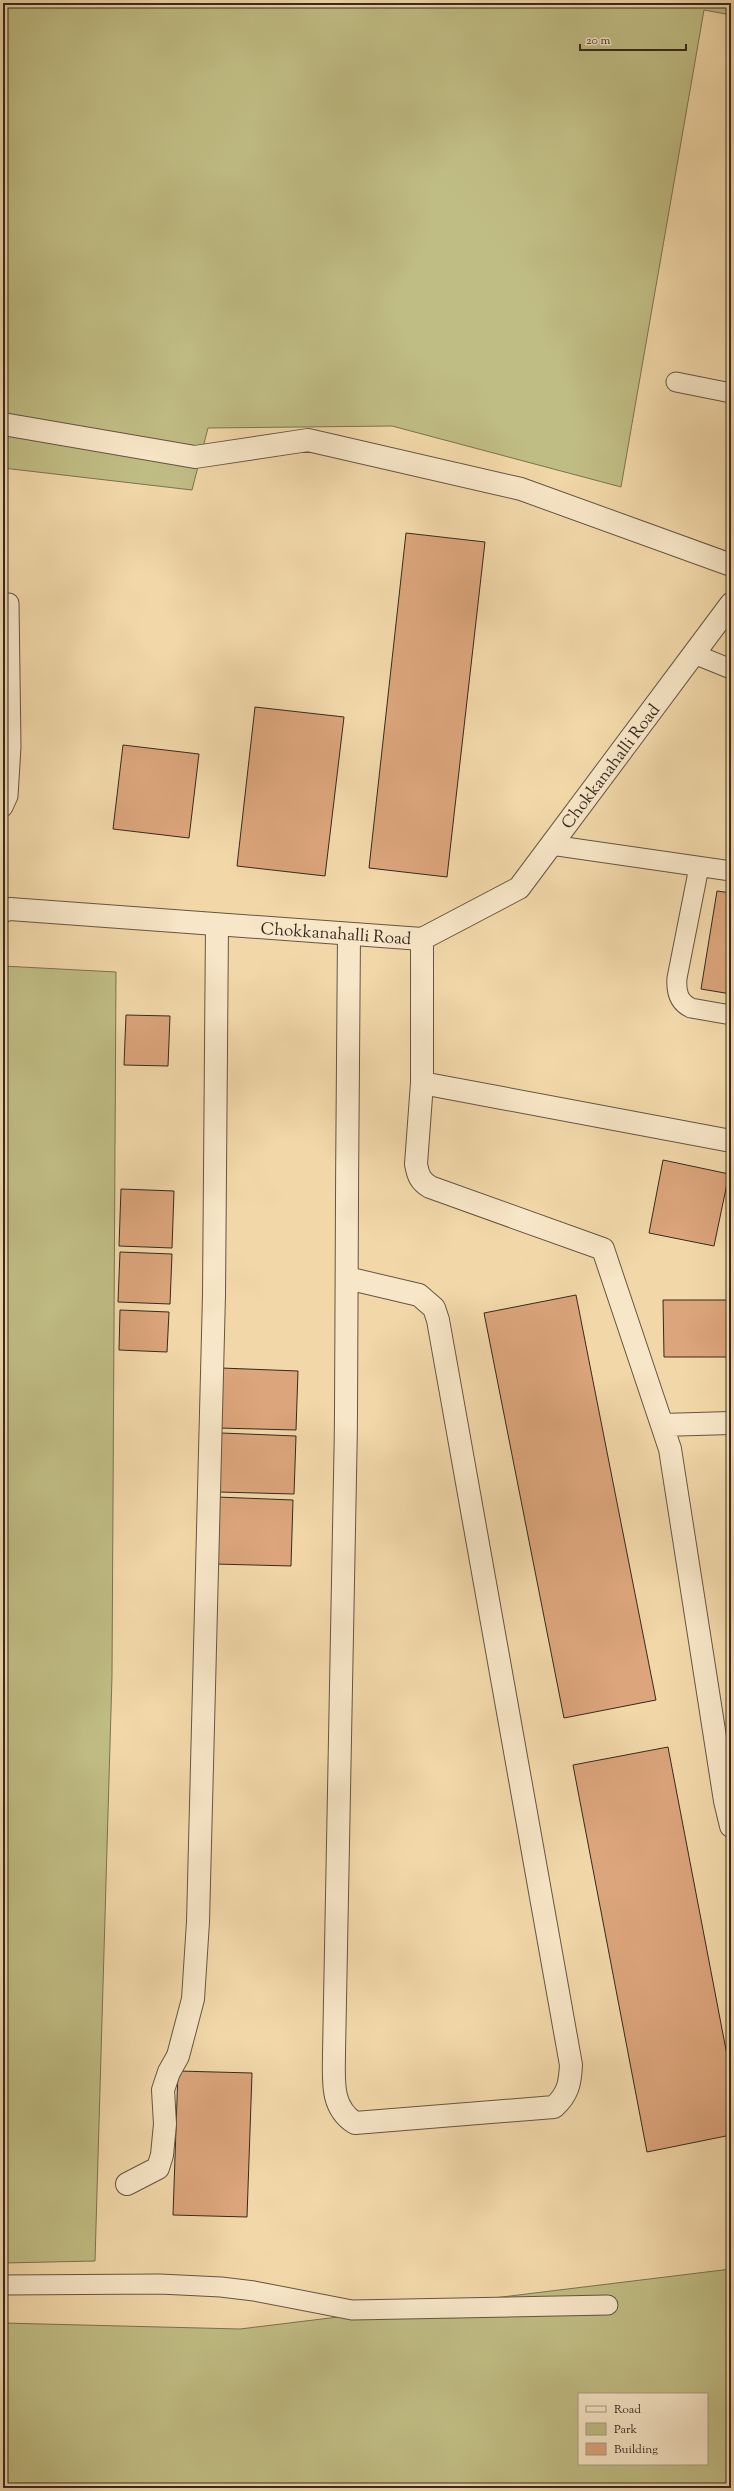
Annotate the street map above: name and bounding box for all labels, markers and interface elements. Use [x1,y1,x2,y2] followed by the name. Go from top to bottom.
[580,26,686,52] scale bar
[586,32,611,50] text: 20 m
[557,699,667,835] street label: Chokkanahalli Road
[260,918,412,952] street label: Chokkanahalli Road
[578,2393,708,2465] legend
[614,2401,641,2419] text: Road
[614,2421,637,2439] text: Park
[614,2441,658,2459] text: Building

